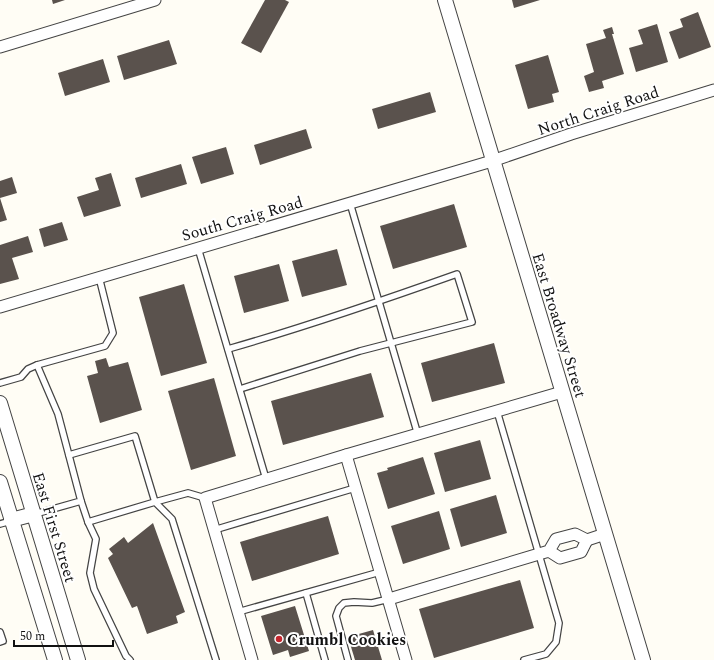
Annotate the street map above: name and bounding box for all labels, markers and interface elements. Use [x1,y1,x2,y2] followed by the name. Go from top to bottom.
[534,80,662,142] street label: North Craig Road
[179,190,306,248] street label: South Craig Road
[526,250,593,401] street label: East Broadway Street
[26,469,82,586] street label: East First Street
[14,622,113,648] scale bar
[20,627,45,646] text: 50 m
[287,628,406,652] place label: Crumbl Cookies
[274,634,284,644] marker: Crumbl Cookies

